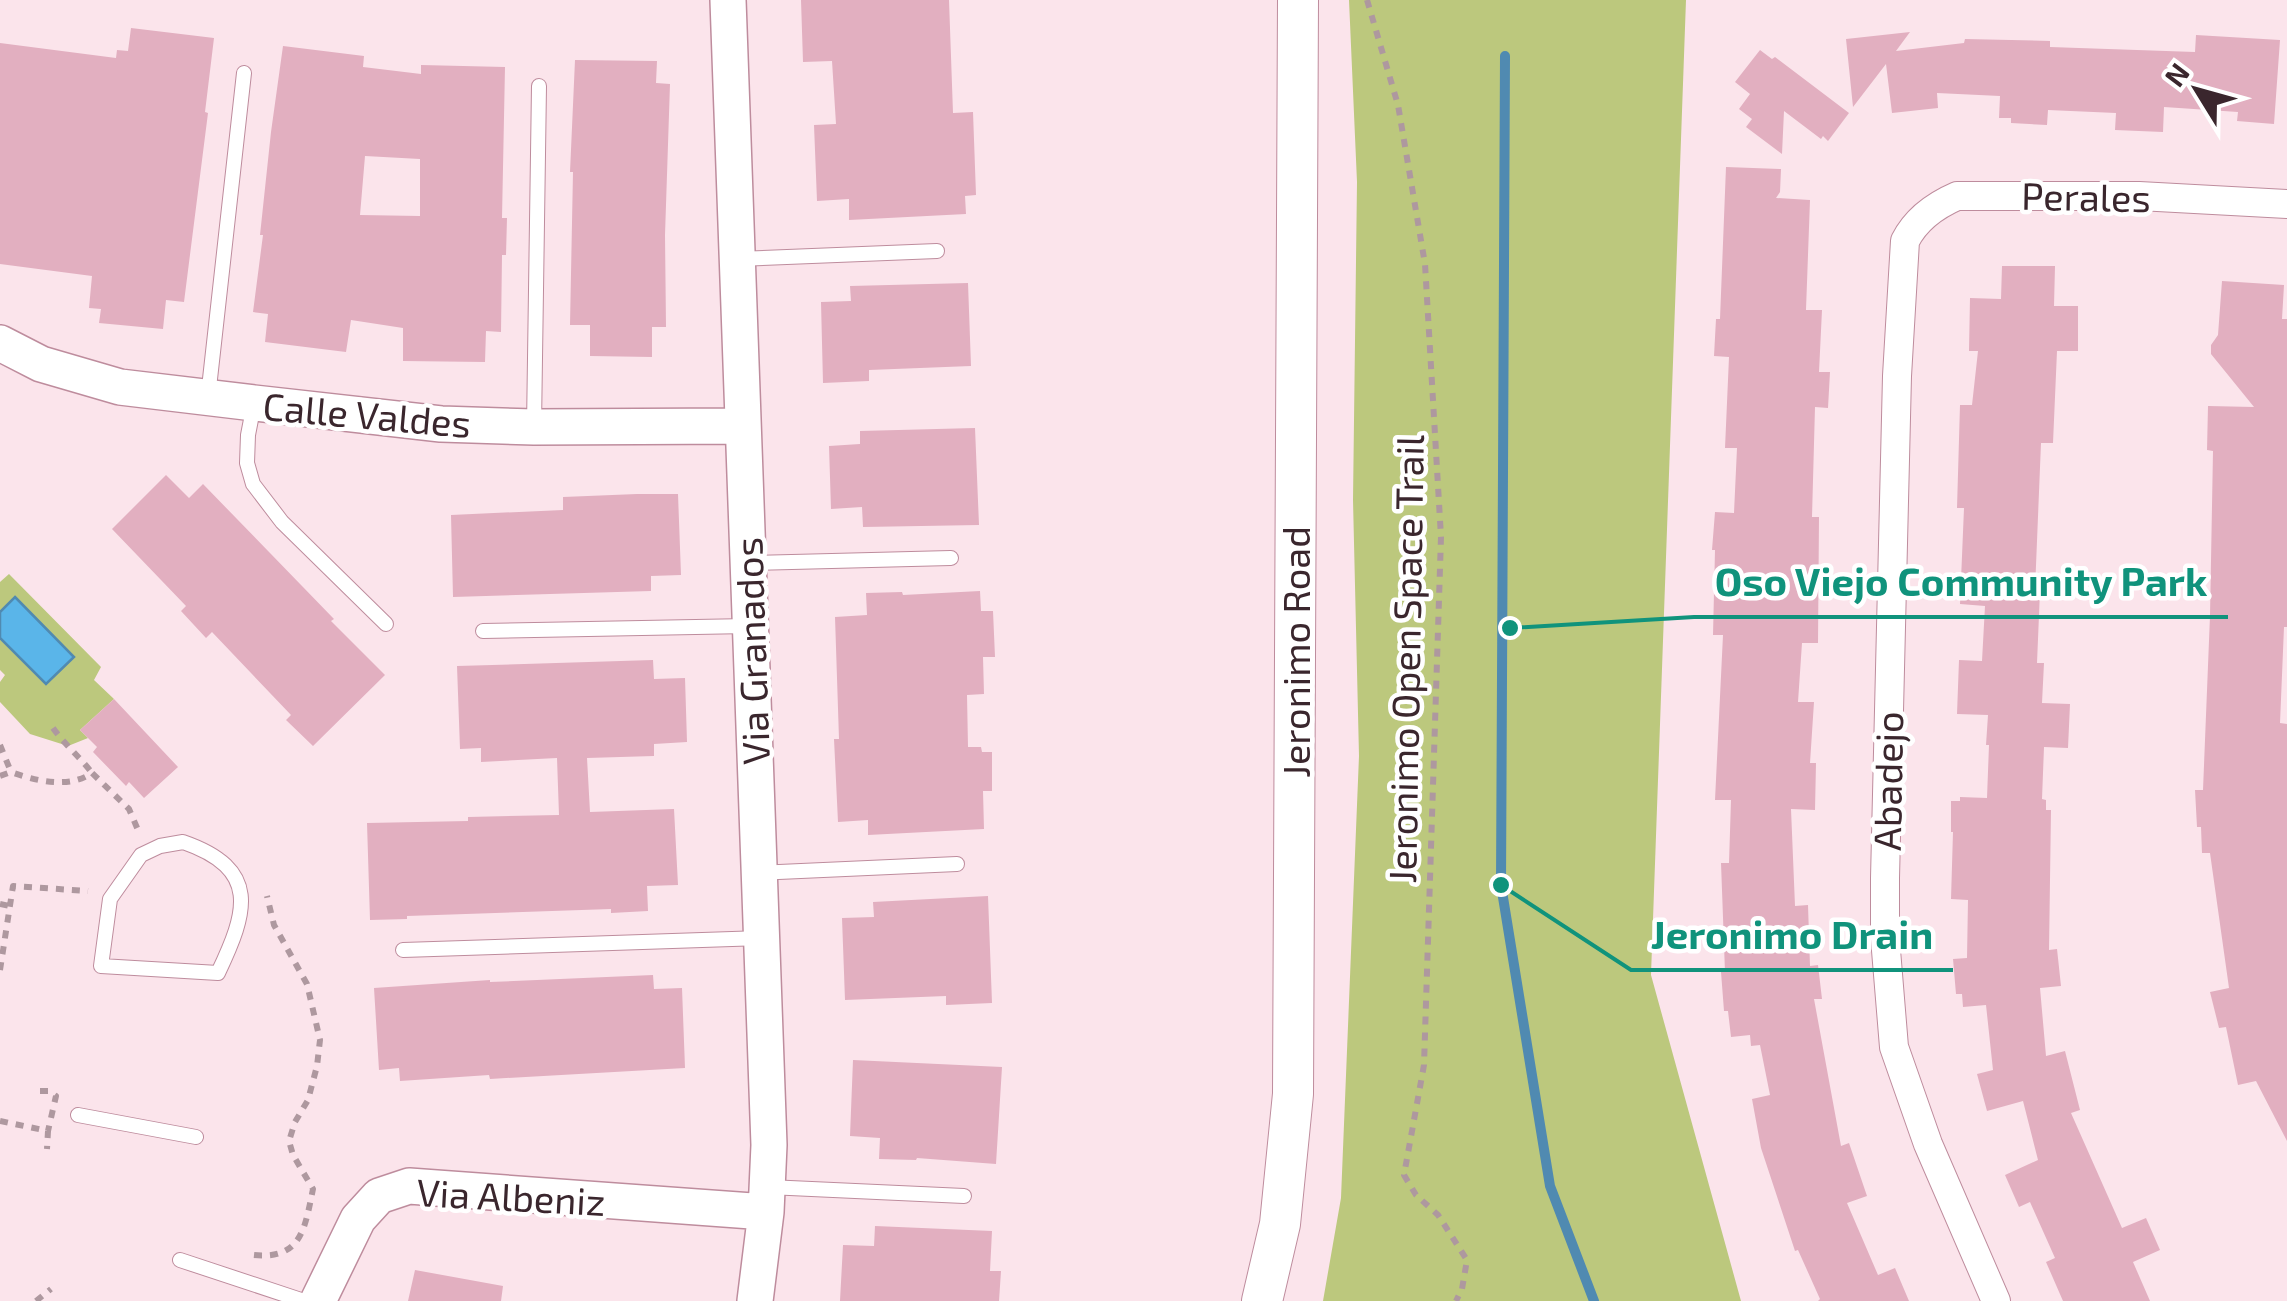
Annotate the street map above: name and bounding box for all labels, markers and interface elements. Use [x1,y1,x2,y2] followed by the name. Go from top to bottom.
[2147,40,2247,140] north arrow
[2157,56,2196,93] text: N
[2021,172,2151,220] street label: Perales
[261,382,473,446] street label: Calle Valdes
[1378,434,1432,884] street label: Jeronimo Open Space Trail
[1272,526,1318,778] street label: Jeronimo Road
[724,537,778,765] street label: Via Granados
[1694,547,2228,617] callout: Oso Viejo Community Park
[1715,556,2208,605] text: Oso Viejo Community Park
[1863,711,1911,851] street label: Abadejo
[1631,900,1953,970] callout: Jeronimo Drain
[1651,909,1933,957] text: Jeronimo Drain
[415,1168,607,1224] street label: Via Albeniz

